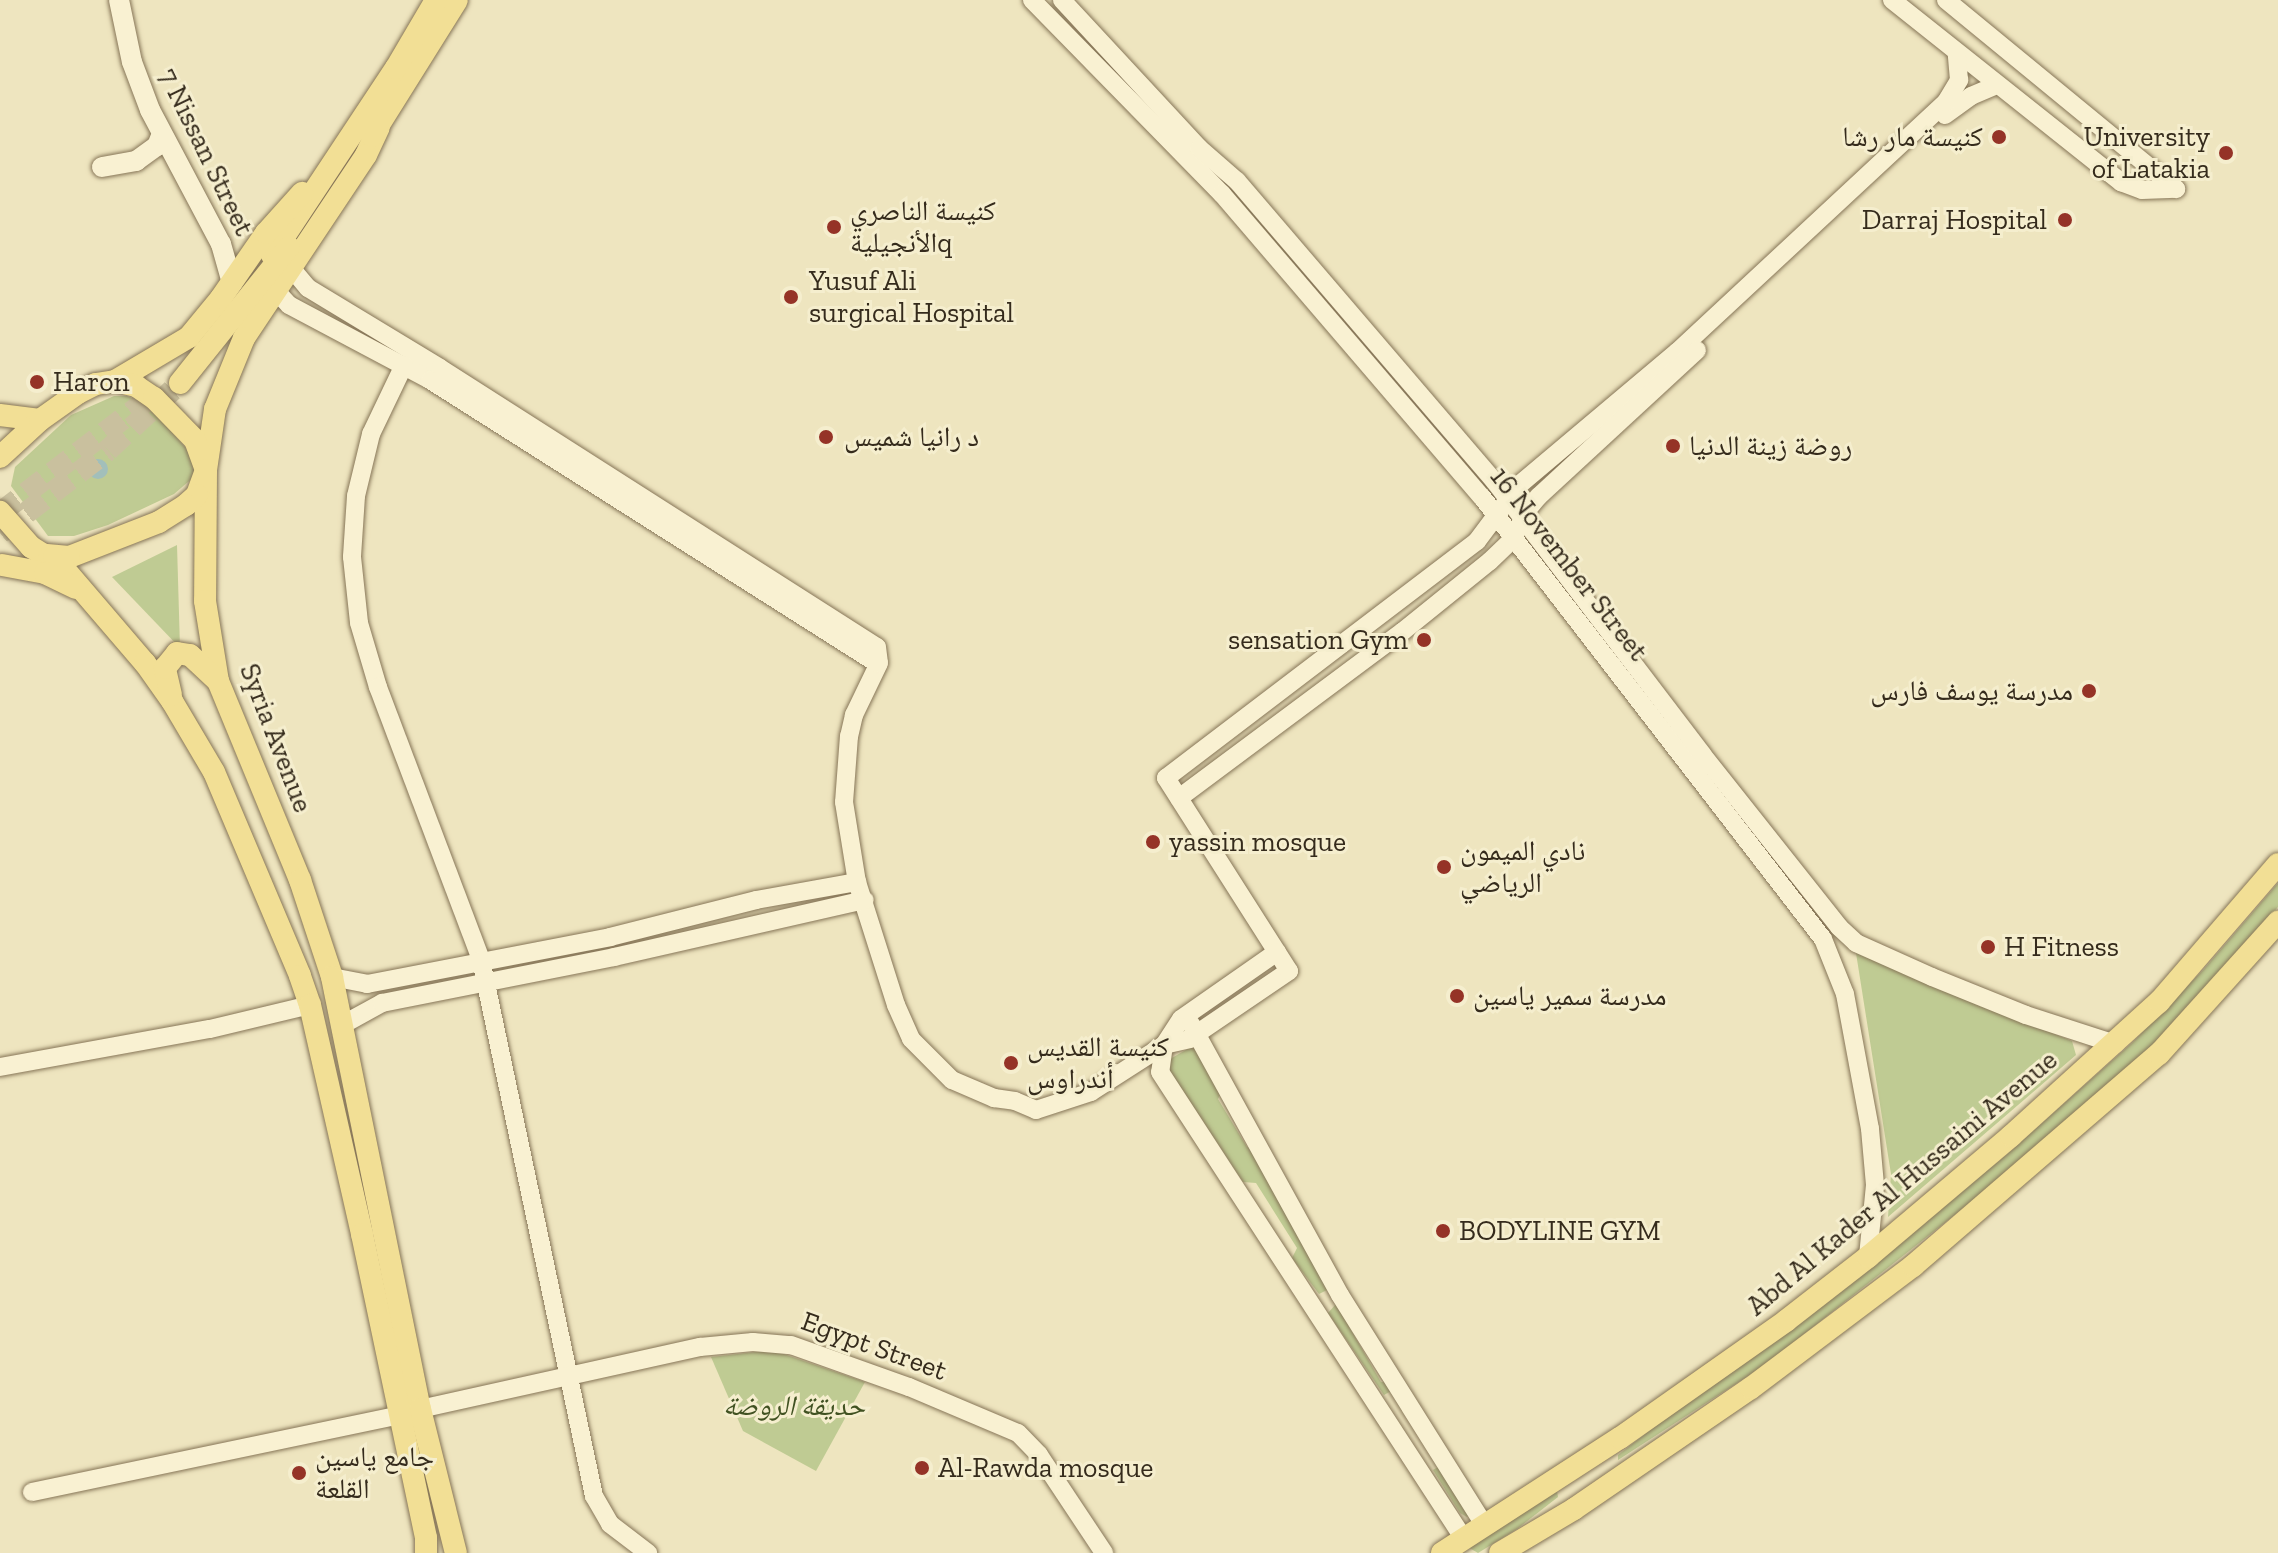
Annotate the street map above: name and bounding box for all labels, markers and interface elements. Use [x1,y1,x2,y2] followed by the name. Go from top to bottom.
[151,63,261,241] street label: 7 Nissan Street
[1842,120,1983,154] place label: كنيسة مار رشا
[2084,120,2210,186] place label: University of Latakia
[1990,128,2008,146] marker: كنيسة مار رشا
[2217,144,2235,162] marker: University of Latakia
[850,194,996,260] place label: كنيسة الناصري الأنجيليةq
[1862,203,2047,237] place label: Darraj Hospital
[2054,209,2076,231] marker: Darraj Hospital
[825,218,843,236] marker: كنيسة الناصري الأنجيليةq
[809,264,1014,330] place label: Yusuf Ali surgical Hospital
[780,286,802,308] marker: Yusuf Ali surgical Hospital
[53,365,130,399] place label: Haron
[28,373,46,391] marker: Haron
[844,420,979,454] place label: د رانيا شميس
[815,426,837,448] marker: د رانيا شميس
[1689,429,1852,463] place label: روضة زينة الدنيا
[1664,437,1682,455] marker: روضة زينة الدنيا
[1483,460,1655,668] street label: 16 November Street
[1228,623,1408,657] place label: sensation Gym
[1415,631,1433,649] marker: sensation Gym
[232,659,320,817] street label: Syria Avenue
[1870,674,2073,708] place label: مدرسة يوسف فارس
[2080,682,2098,700] marker: مدرسة يوسف فارس
[1169,825,1346,859] place label: yassin mosque
[1144,833,1162,851] marker: yassin mosque
[1460,834,1585,900] place label: نادي الميمون الرياضي
[1435,858,1453,876] marker: نادي الميمون الرياضي
[2004,930,2119,964] place label: H Fitness
[1979,938,1997,956] marker: H Fitness
[1473,979,1667,1013] place label: مدرسة سمير ياسين
[1448,987,1466,1005] marker: مدرسة سمير ياسين
[1027,1030,1169,1096] place label: كنيسة القديس أندراوس
[1739,1042,2065,1324] street label: Abd Al Kader Al Hussaini Avenue
[1002,1054,1020,1072] marker: كنيسة القديس أندراوس
[1459,1214,1661,1248] place label: BODYLINE GYM
[1434,1222,1452,1240] marker: BODYLINE GYM
[797,1304,951,1388] street label: Egypt Street
[723,1389,865,1423] park label: حديقة الروضة
[315,1440,434,1506] place label: جامع ياسين القلعة
[938,1451,1154,1485] place label: Al-Rawda mosque
[913,1459,931,1477] marker: Al-Rawda mosque
[290,1464,308,1482] marker: جامع ياسين القلعة

